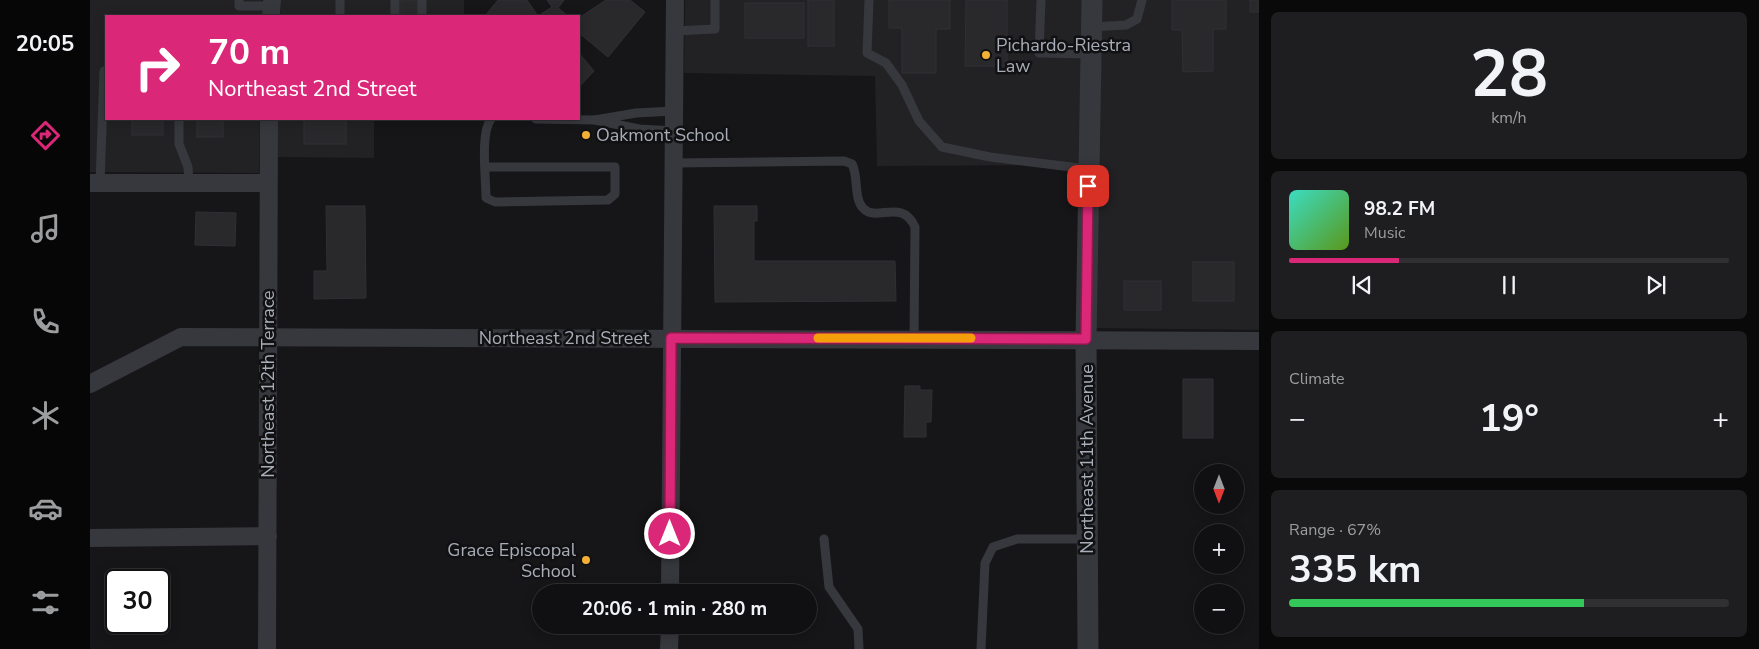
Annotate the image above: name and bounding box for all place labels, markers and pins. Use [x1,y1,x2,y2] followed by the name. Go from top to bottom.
[996,33,1131,78] place label: Pichardo-Riestra Law
[980,49,992,61] marker: Pichardo-Riestra Law
[596,123,731,147] place label: Oakmont School
[580,129,592,141] marker: Oakmont School
[1067,165,1109,207] pin
[447,538,577,583] place label: Grace Episcopal School
[580,554,592,566] marker: Grace Episcopal School

